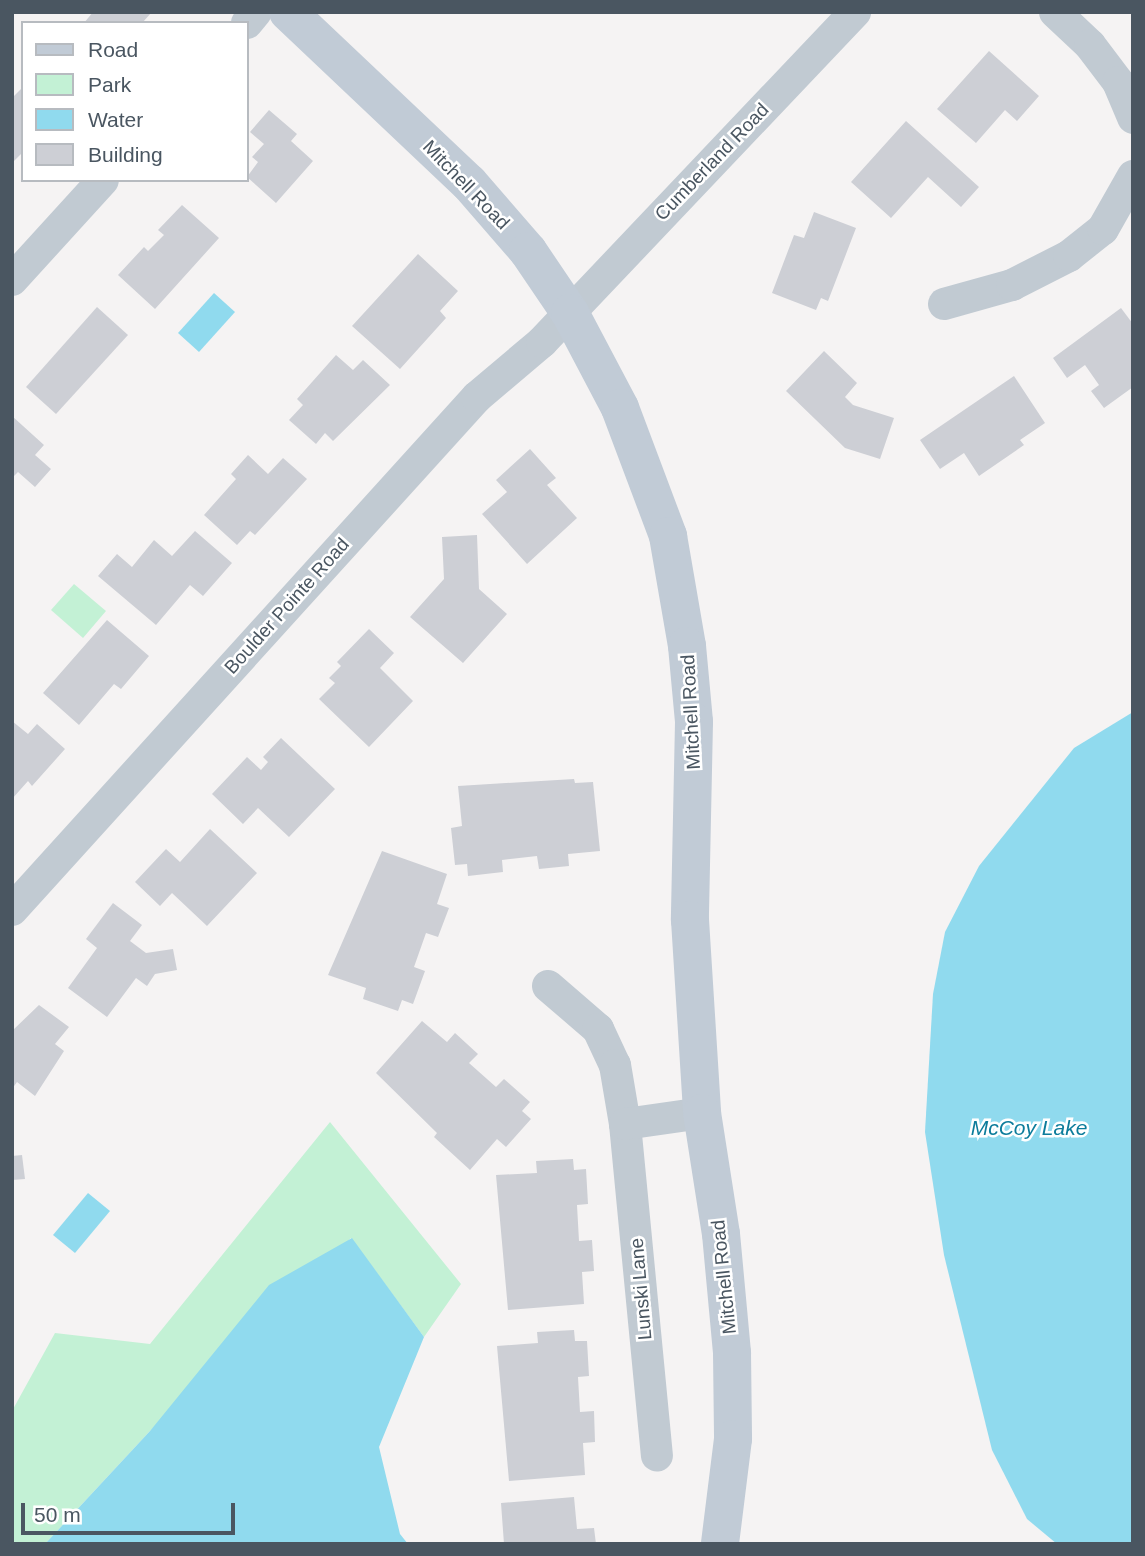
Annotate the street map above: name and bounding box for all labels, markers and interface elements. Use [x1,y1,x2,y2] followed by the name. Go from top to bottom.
[21,21,248,182] legend
[88,38,138,61] text: Road
[88,73,131,96] text: Park
[650,99,774,225] street label: Cumberland Road
[88,108,143,131] text: Water
[418,136,514,234] street label: Mitchell Road
[88,143,163,166] text: Building
[220,533,354,679] street label: Boulder Pointe Road
[677,654,705,770] street label: Mitchell Road
[971,1115,1087,1141] water label: McCoy Lake
[707,1219,741,1335] street label: Mitchell Road
[625,1237,657,1341] street label: Lunski Lane
[24,1490,238,1534] scale bar
[34,1503,81,1526] text: 50 m

